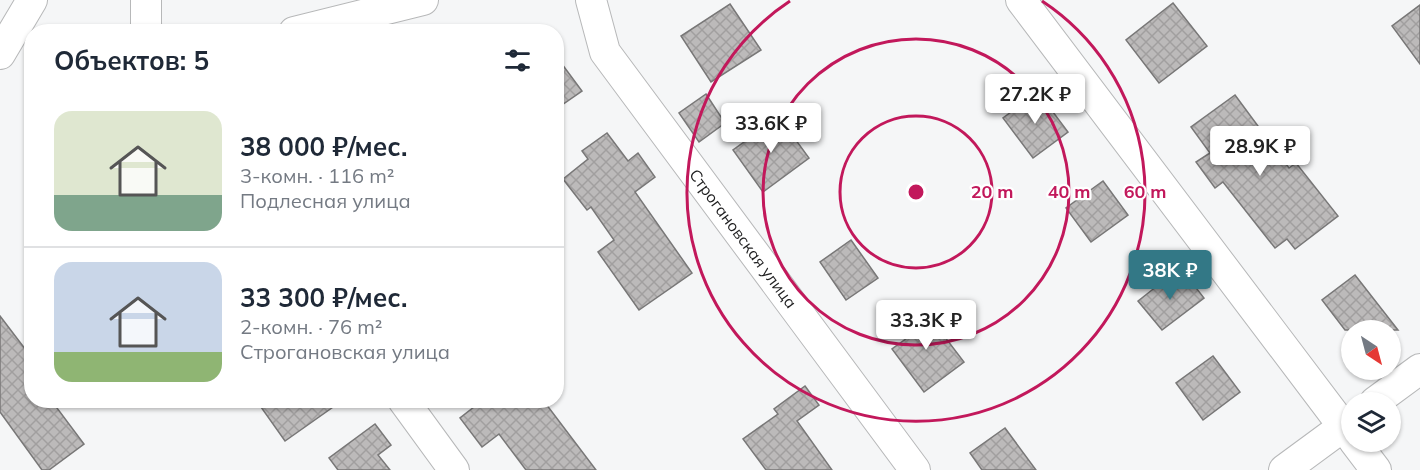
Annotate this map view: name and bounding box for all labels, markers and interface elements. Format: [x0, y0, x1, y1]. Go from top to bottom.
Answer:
text: Объектов: 5 [54, 44, 209, 77]
icon: filters [501, 44, 534, 77]
pin: 27.2K ₽ [980, 74, 1090, 125]
text: 27.2K ₽ [999, 81, 1071, 106]
pin: 33.6K ₽ [716, 103, 826, 154]
text: 33.6K ₽ [735, 110, 807, 135]
pin: 28.9K ₽ [1205, 126, 1315, 177]
text: 38 000 ₽/мес. [240, 130, 407, 163]
text: 28.9K ₽ [1224, 133, 1296, 158]
icon: home [102, 135, 174, 207]
text: 3-комн. · 116 m² [240, 163, 394, 188]
street label: Строгановская улица [685, 165, 801, 312]
text: 20 m [971, 180, 1013, 203]
text: 40 m [1048, 180, 1090, 203]
text: 60 m [1124, 180, 1166, 203]
centre of rings [906, 182, 926, 202]
text: Подлесная улица [240, 188, 411, 213]
pin: 38K ₽ [1128, 250, 1212, 301]
text: 38K ₽ [1143, 257, 1197, 282]
text: 33 300 ₽/мес. [240, 281, 407, 314]
icon: home [102, 286, 174, 358]
pin: 33.3K ₽ [871, 300, 981, 351]
text: 33.3K ₽ [890, 307, 962, 332]
text: 2-комн. · 76 m² [240, 314, 382, 339]
north arrow [1341, 320, 1401, 380]
map controls [1341, 320, 1401, 452]
text: Строгановская улица [240, 339, 450, 364]
button: layers [1341, 392, 1401, 452]

